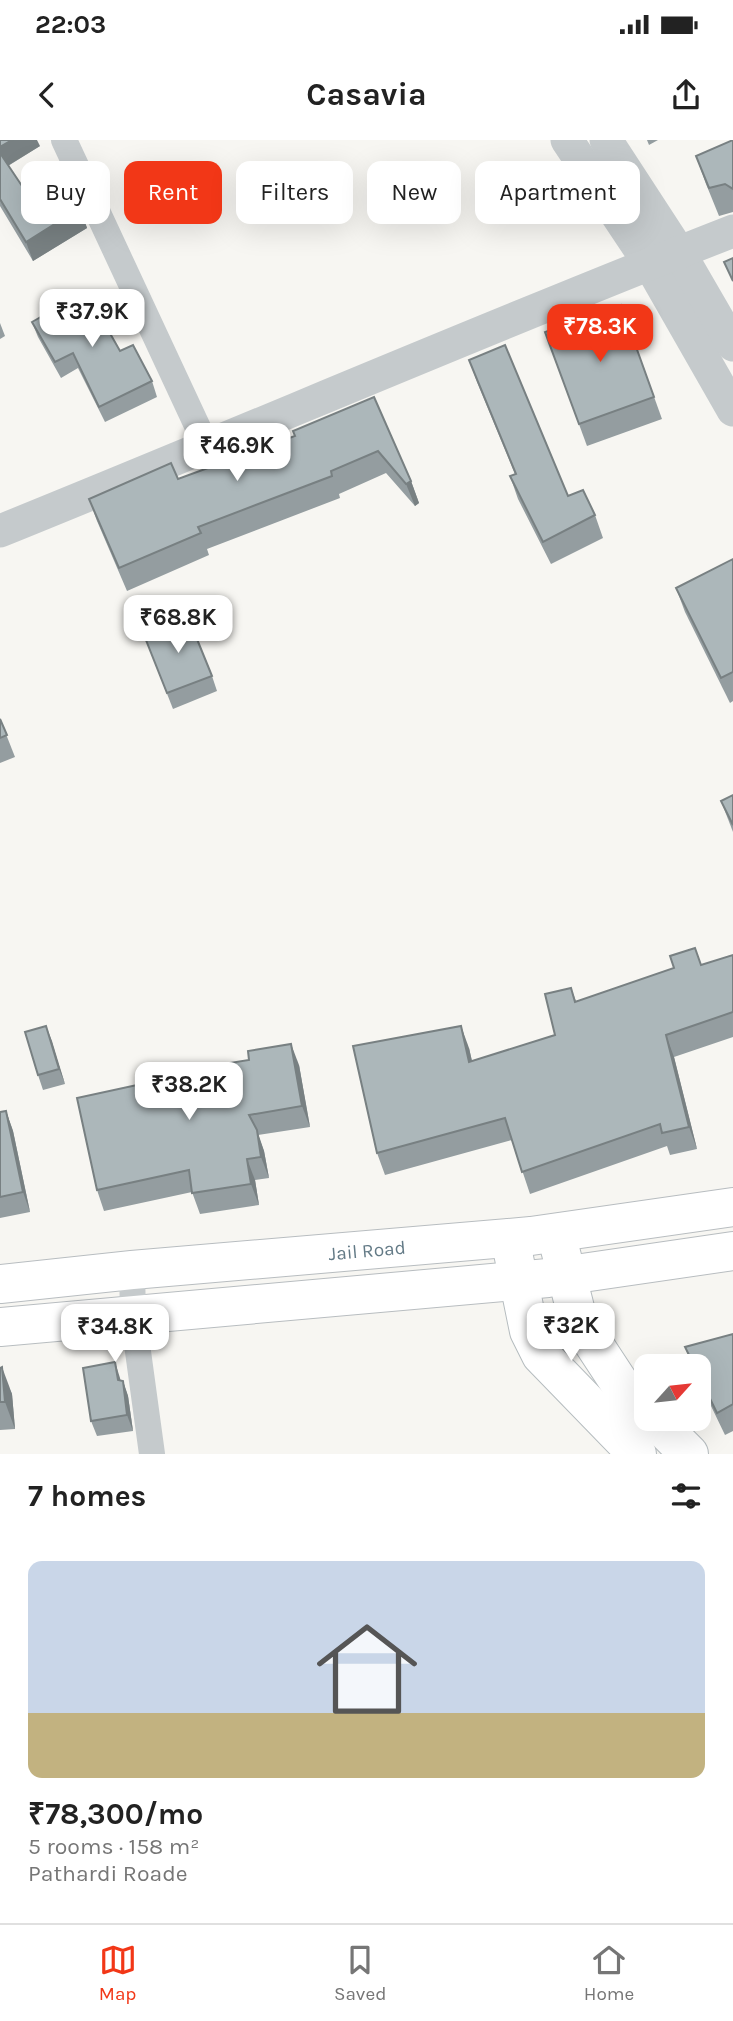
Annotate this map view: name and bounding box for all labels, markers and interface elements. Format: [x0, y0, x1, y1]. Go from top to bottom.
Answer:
text: 22:03 [35, 9, 106, 40]
icon: back [28, 76, 66, 114]
text: Casavia [306, 76, 427, 113]
icon: share [667, 76, 705, 114]
chip: Buy [21, 161, 110, 224]
chip: Rent [124, 161, 222, 224]
chip: Filters [236, 161, 353, 224]
chip: New [367, 161, 461, 224]
chip: Apartment [475, 161, 640, 224]
pin: ₹37.9K [35, 290, 149, 349]
text: ₹37.9K [56, 298, 128, 325]
pin: ₹78.3K [543, 304, 657, 364]
text: ₹78.3K [563, 313, 637, 340]
pin: ₹46.9K [180, 424, 294, 483]
text: ₹46.9K [200, 432, 274, 459]
pin: ₹68.8K [121, 596, 235, 655]
text: ₹68.8K [140, 604, 216, 631]
pin: ₹38.2K [132, 1062, 246, 1122]
text: ₹38.2K [151, 1071, 227, 1098]
street label: Jail Road [328, 1237, 407, 1265]
pin: ₹34.8K [58, 1304, 172, 1364]
pin: ₹32K [530, 1304, 612, 1363]
text: ₹32K [543, 1312, 599, 1339]
text: ₹34.8K [77, 1313, 153, 1340]
north arrow [634, 1354, 710, 1432]
map controls [634, 1354, 711, 1431]
icon: filters [667, 1477, 705, 1515]
text: 7 homes [28, 1478, 146, 1514]
icon: home [304, 1606, 430, 1732]
text: ₹78,300/mo [28, 1796, 203, 1832]
text: 5 rooms · 158 m² [28, 1833, 199, 1860]
text: Pathardi Roade [28, 1860, 188, 1887]
tab: Map [99, 1941, 137, 2005]
tab: Saved [334, 1941, 386, 2005]
tab: Home [584, 1941, 634, 2005]

